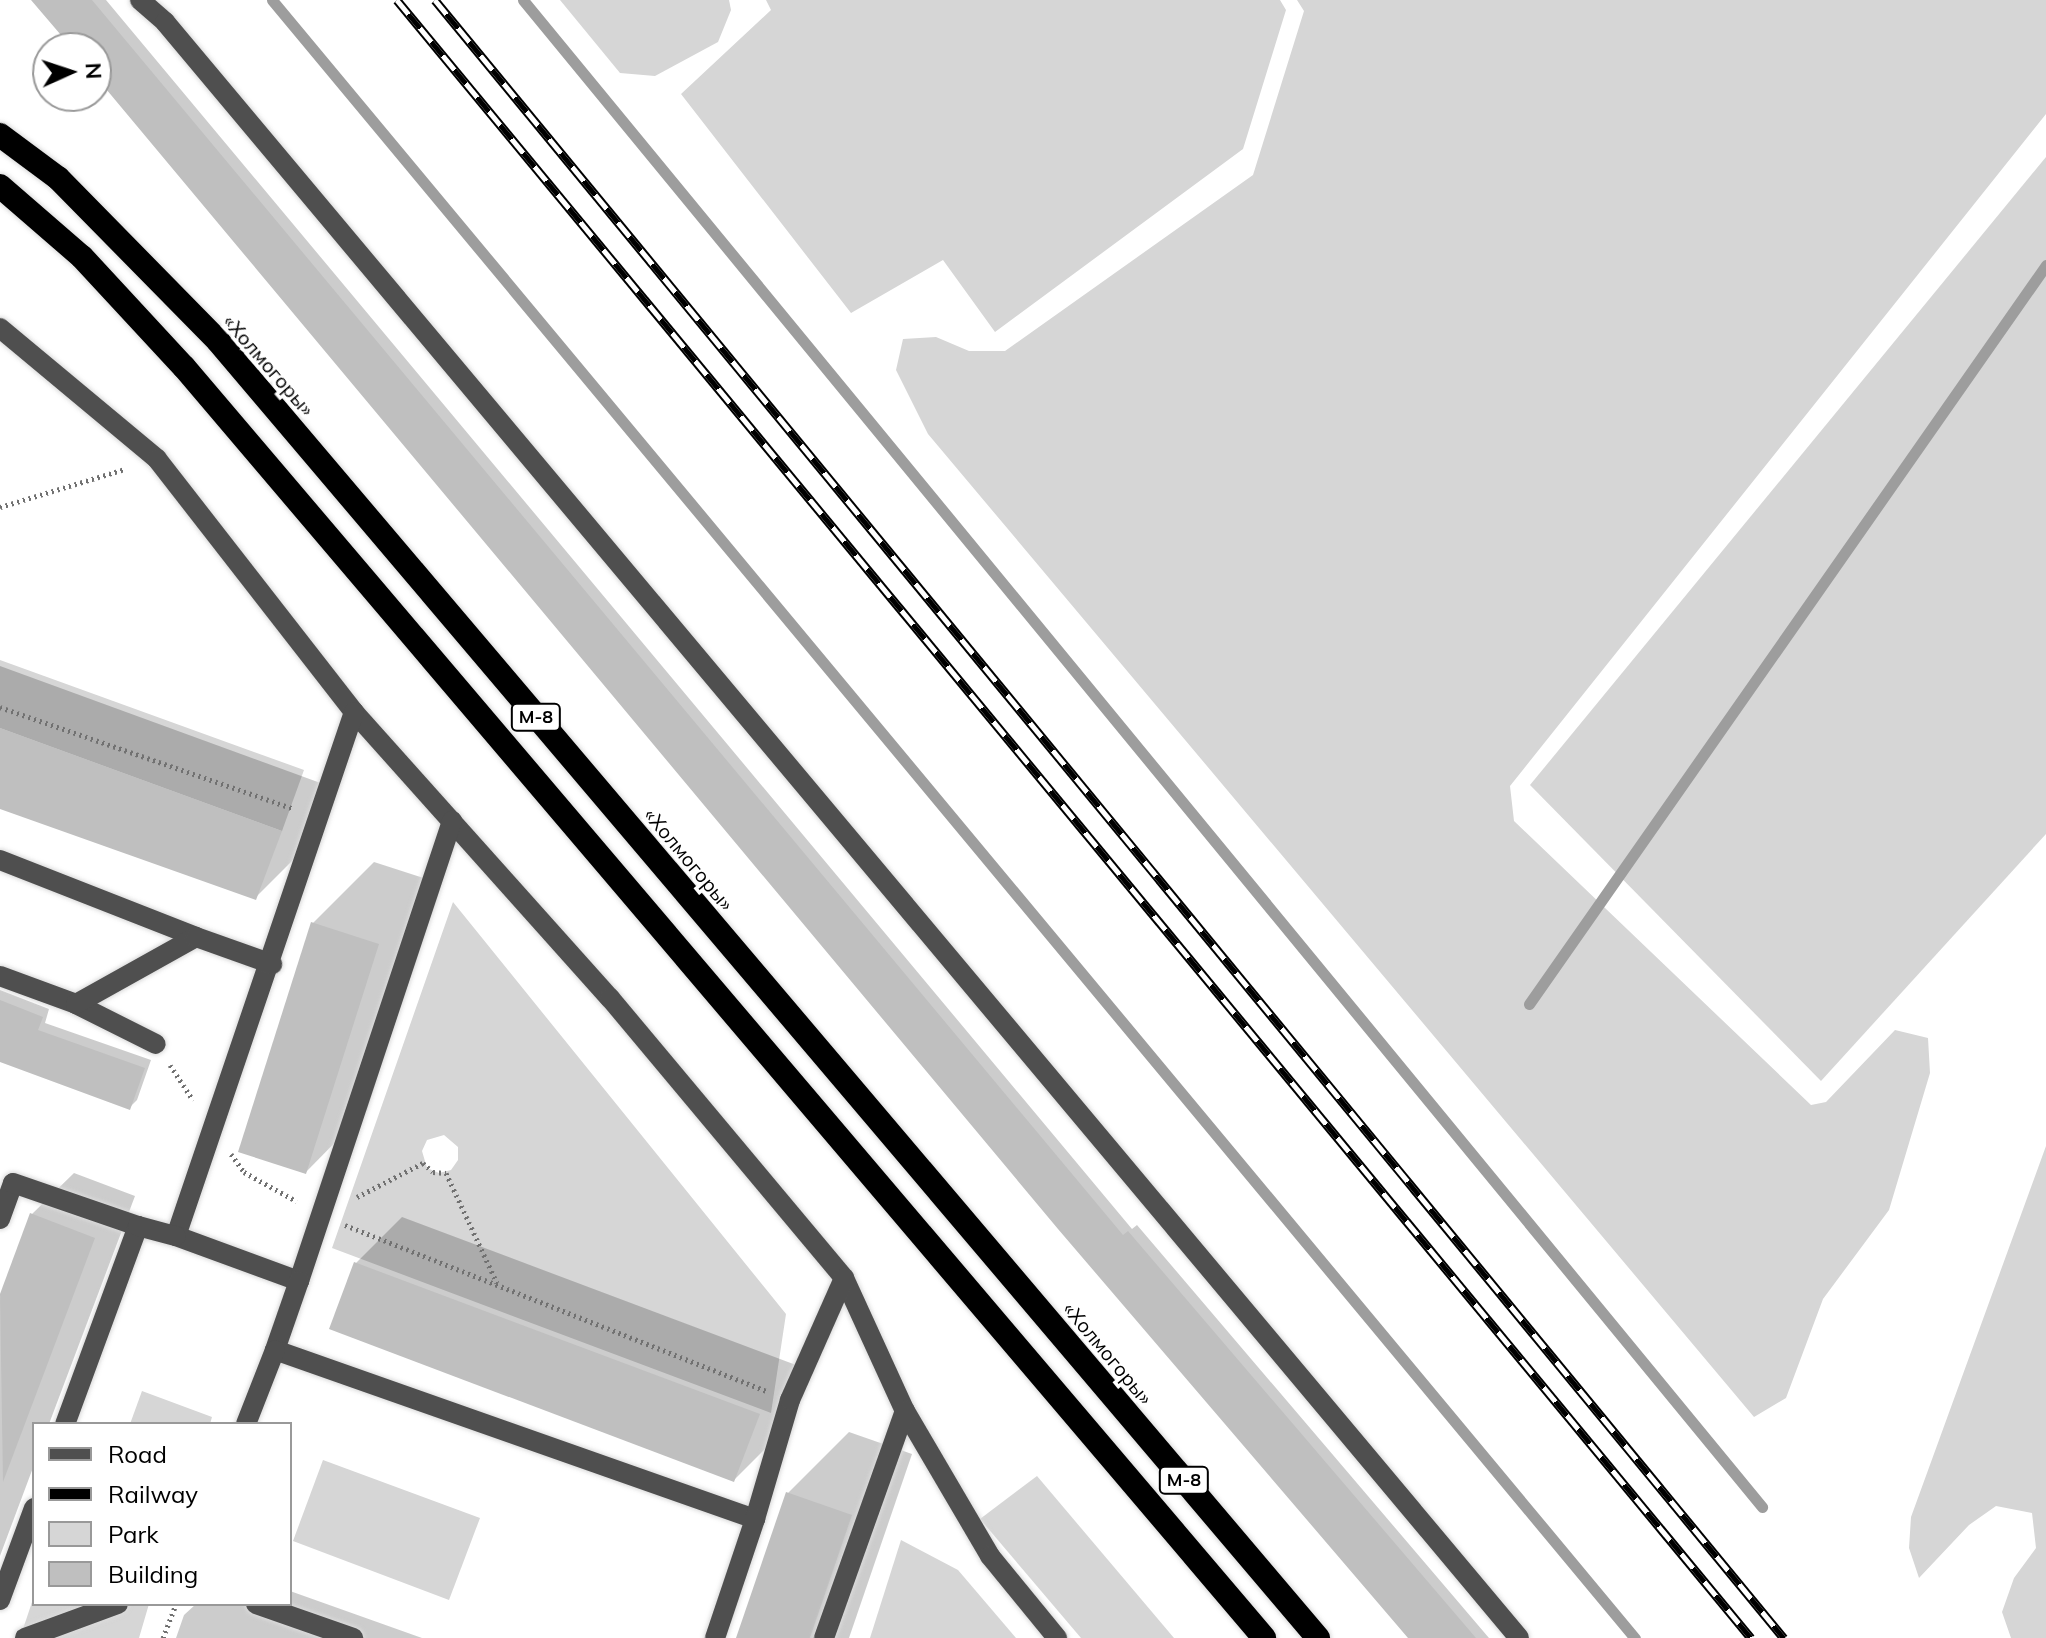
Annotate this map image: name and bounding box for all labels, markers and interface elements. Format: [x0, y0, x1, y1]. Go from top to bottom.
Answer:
north arrow [32, 32, 112, 112]
text: N [80, 62, 108, 80]
street label: «Холмогоры» [218, 309, 320, 421]
road number: М-8 [510, 703, 562, 731]
street label: «Холмогоры» [639, 803, 739, 915]
street label: «Холмогоры» [1058, 1297, 1158, 1409]
legend [32, 1422, 292, 1606]
text: Road [108, 1439, 167, 1469]
road number: М-8 [1158, 1466, 1210, 1494]
text: Railway [108, 1479, 198, 1509]
text: Park [108, 1519, 159, 1549]
text: Building [108, 1559, 198, 1589]

